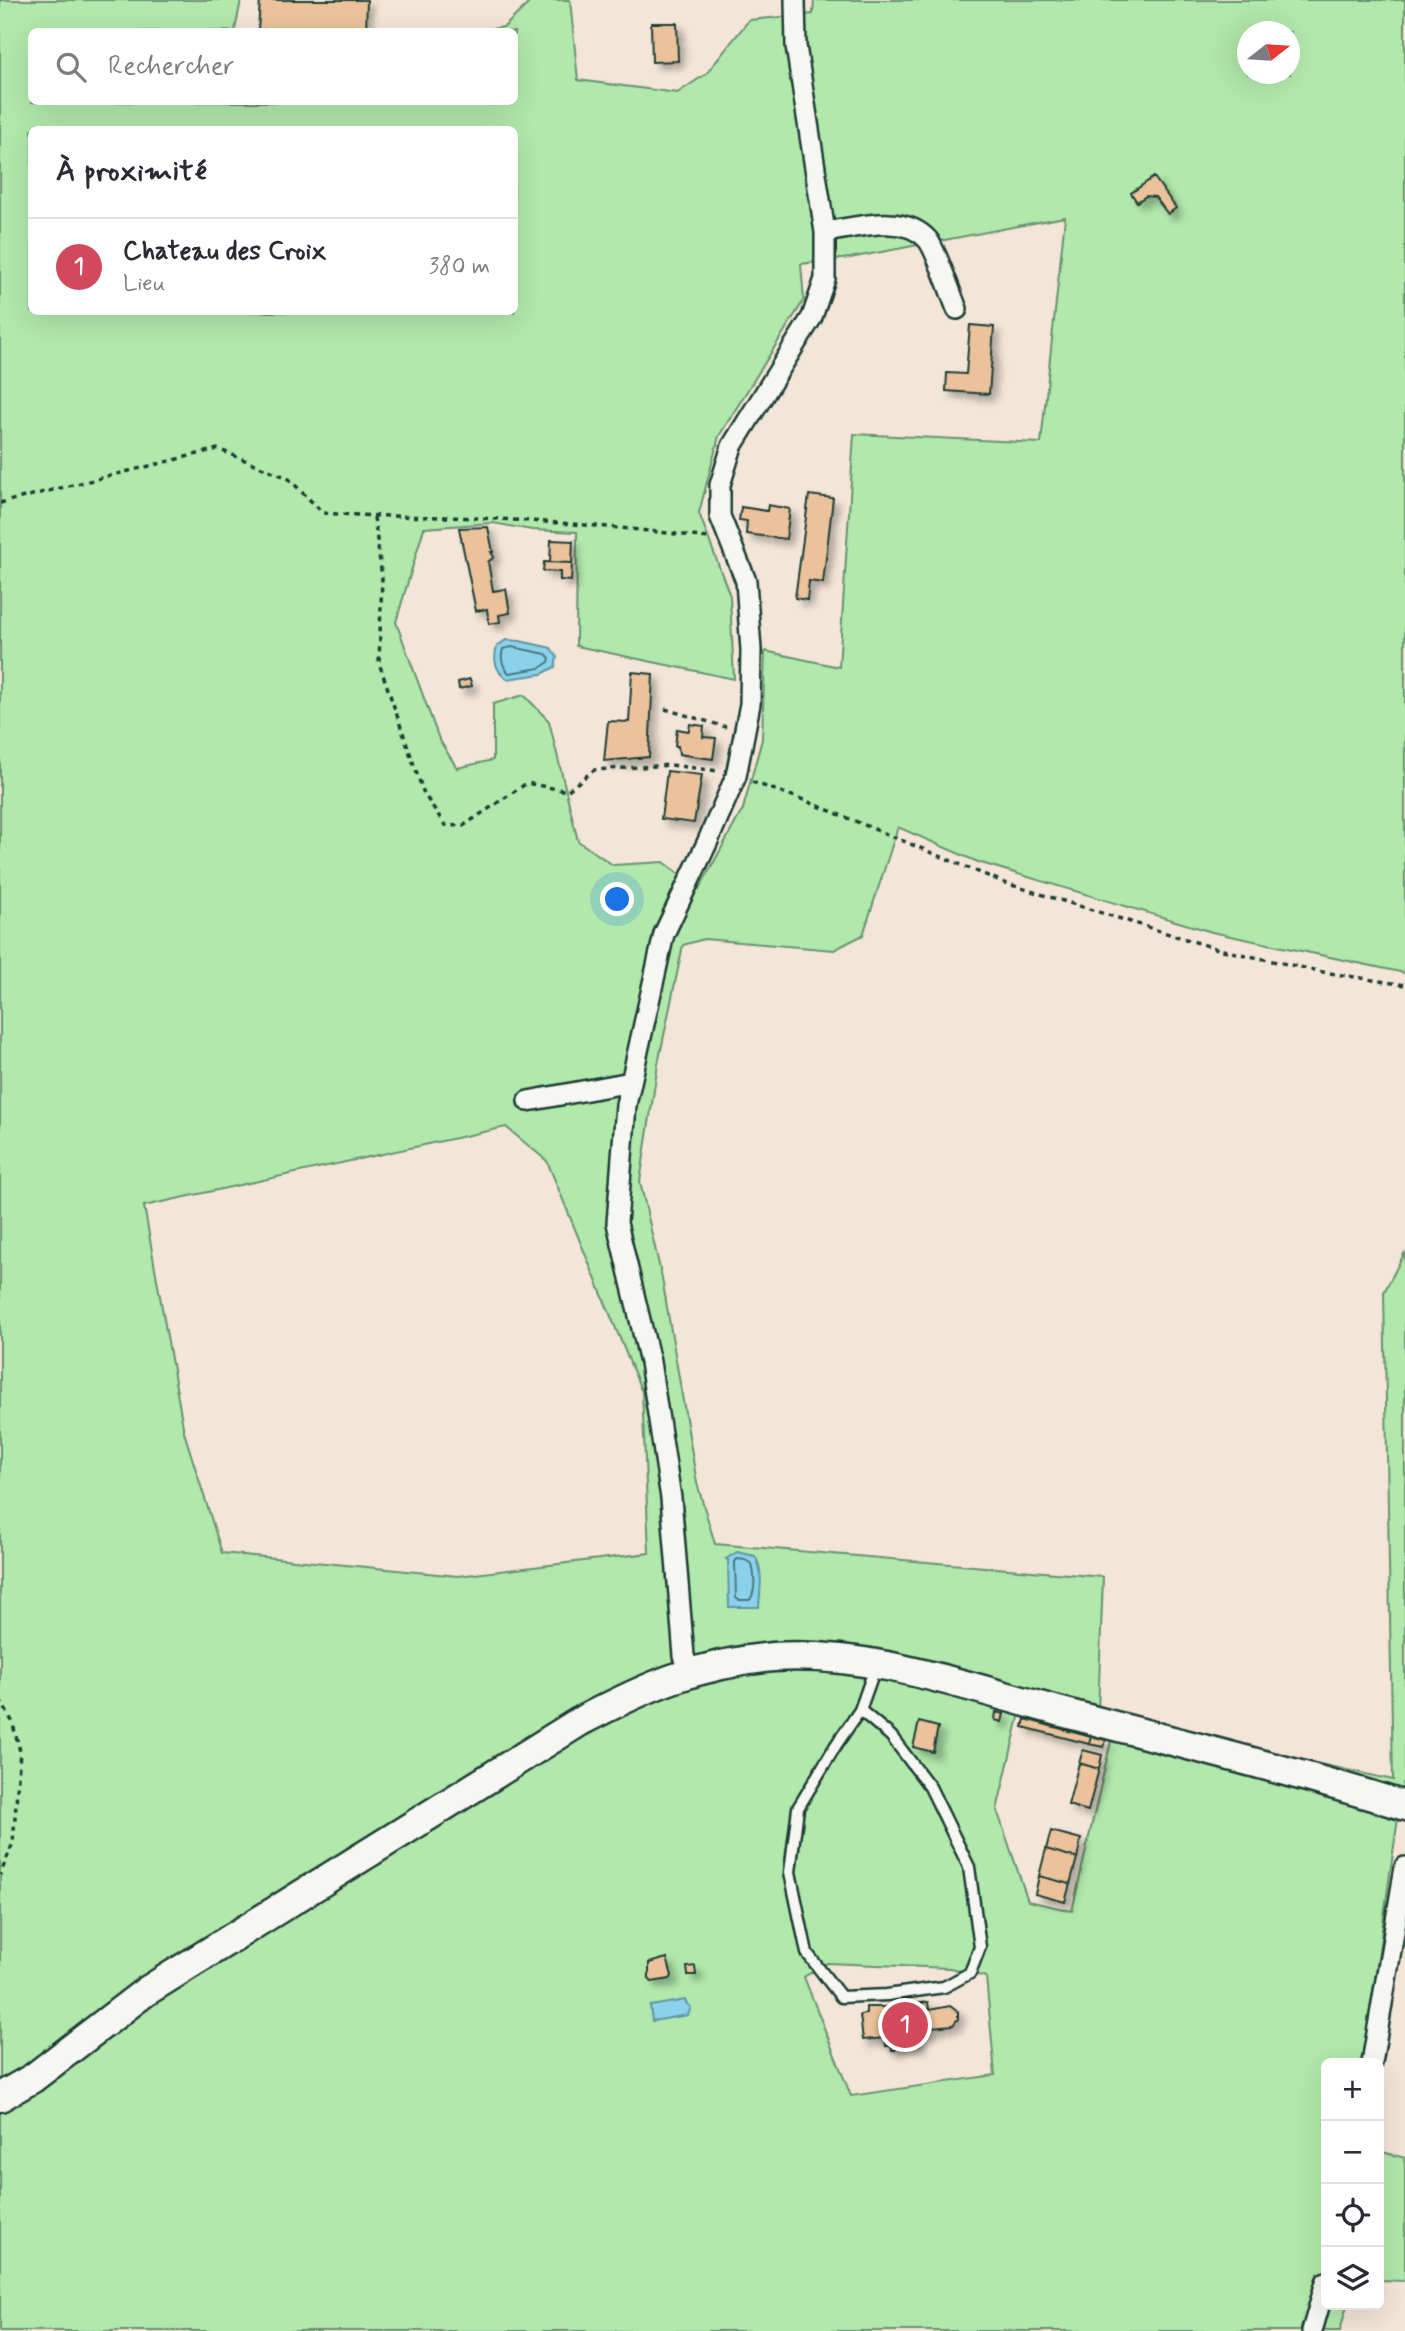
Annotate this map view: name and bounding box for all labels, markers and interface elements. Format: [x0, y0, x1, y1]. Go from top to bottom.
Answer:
north arrow [1237, 21, 1300, 84]
search box [28, 28, 518, 105]
icon: search [52, 48, 90, 86]
text: Rechercher [108, 50, 234, 84]
text: À proximité [56, 152, 207, 191]
text: Chateau des Croix [123, 235, 326, 269]
text: 1 [74, 252, 84, 282]
text: 380 m [429, 252, 490, 282]
text: Lieu [123, 269, 165, 299]
your location [600, 882, 634, 916]
pin: 1 [882, 1999, 928, 2051]
map controls [1321, 2058, 1384, 2310]
button: + [1321, 2058, 1384, 2121]
button: − [1321, 2121, 1384, 2184]
button: locate [1321, 2184, 1384, 2247]
button: layers [1321, 2247, 1384, 2310]

